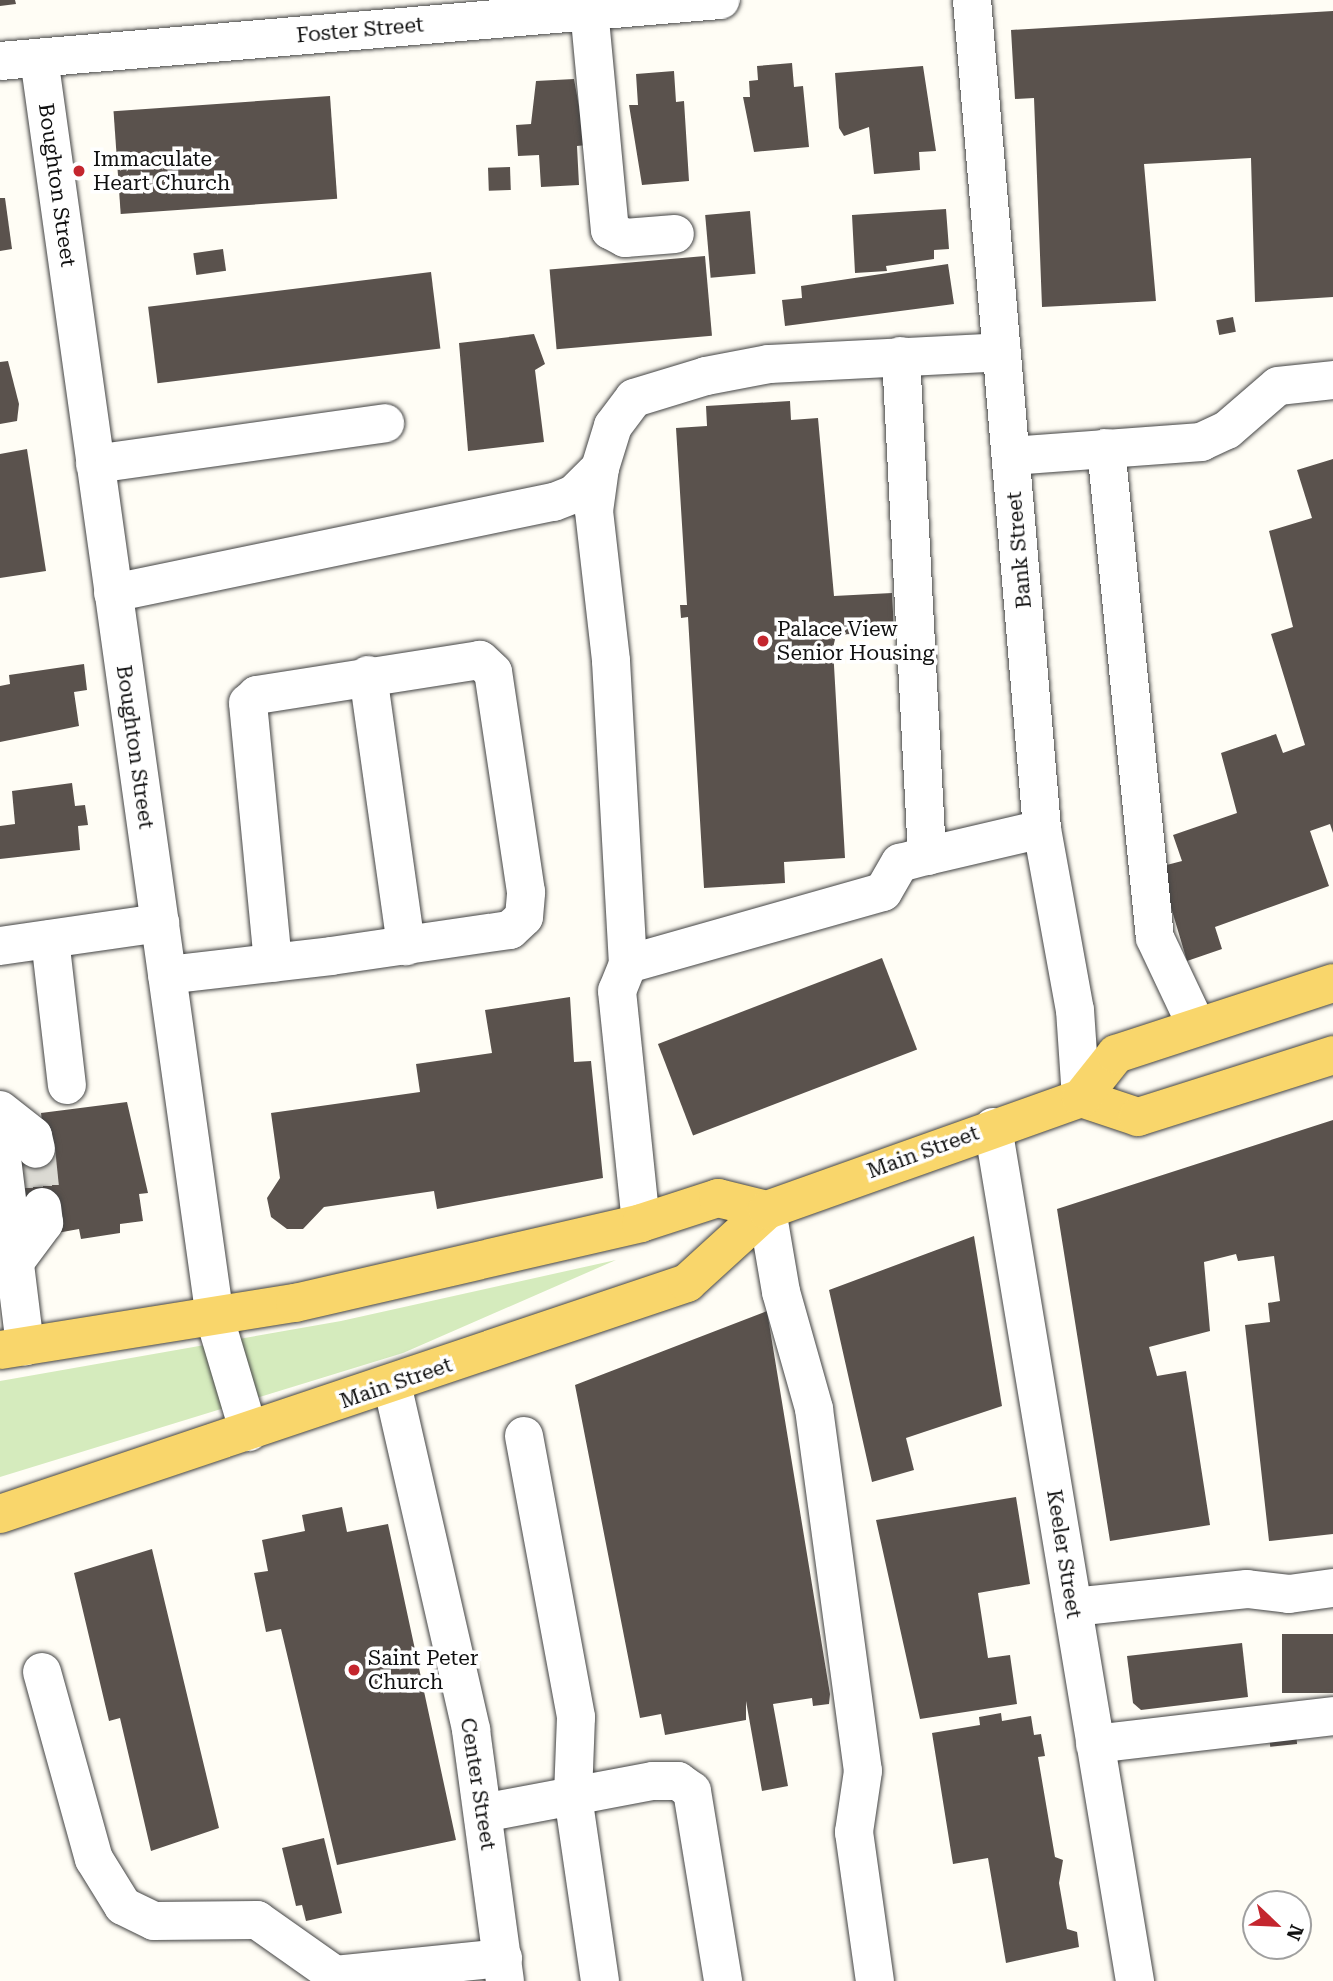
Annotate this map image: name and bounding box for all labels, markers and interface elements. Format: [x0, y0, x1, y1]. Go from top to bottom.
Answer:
street label: Foster Street [295, 12, 425, 48]
street label: Boughton Street [33, 101, 81, 269]
place label: Immaculate Heart Church [93, 146, 230, 196]
marker: Immaculate Heart Church [71, 163, 87, 179]
street label: Bank Street [1001, 490, 1037, 610]
place label: Palace View Senior Housing [777, 616, 934, 666]
marker: Palace View Senior Housing [755, 633, 771, 649]
street label: Boughton Street [111, 663, 159, 831]
street label: Main Street [864, 1120, 982, 1184]
street label: Main Street [337, 1352, 455, 1414]
street label: Keeler Street [1041, 1488, 1087, 1620]
place label: Saint Peter Church [368, 1645, 478, 1695]
marker: Saint Peter Church [346, 1662, 362, 1678]
street label: Center Street [455, 1716, 501, 1852]
north arrow [1242, 1890, 1312, 1960]
text: N [1282, 1921, 1308, 1944]

